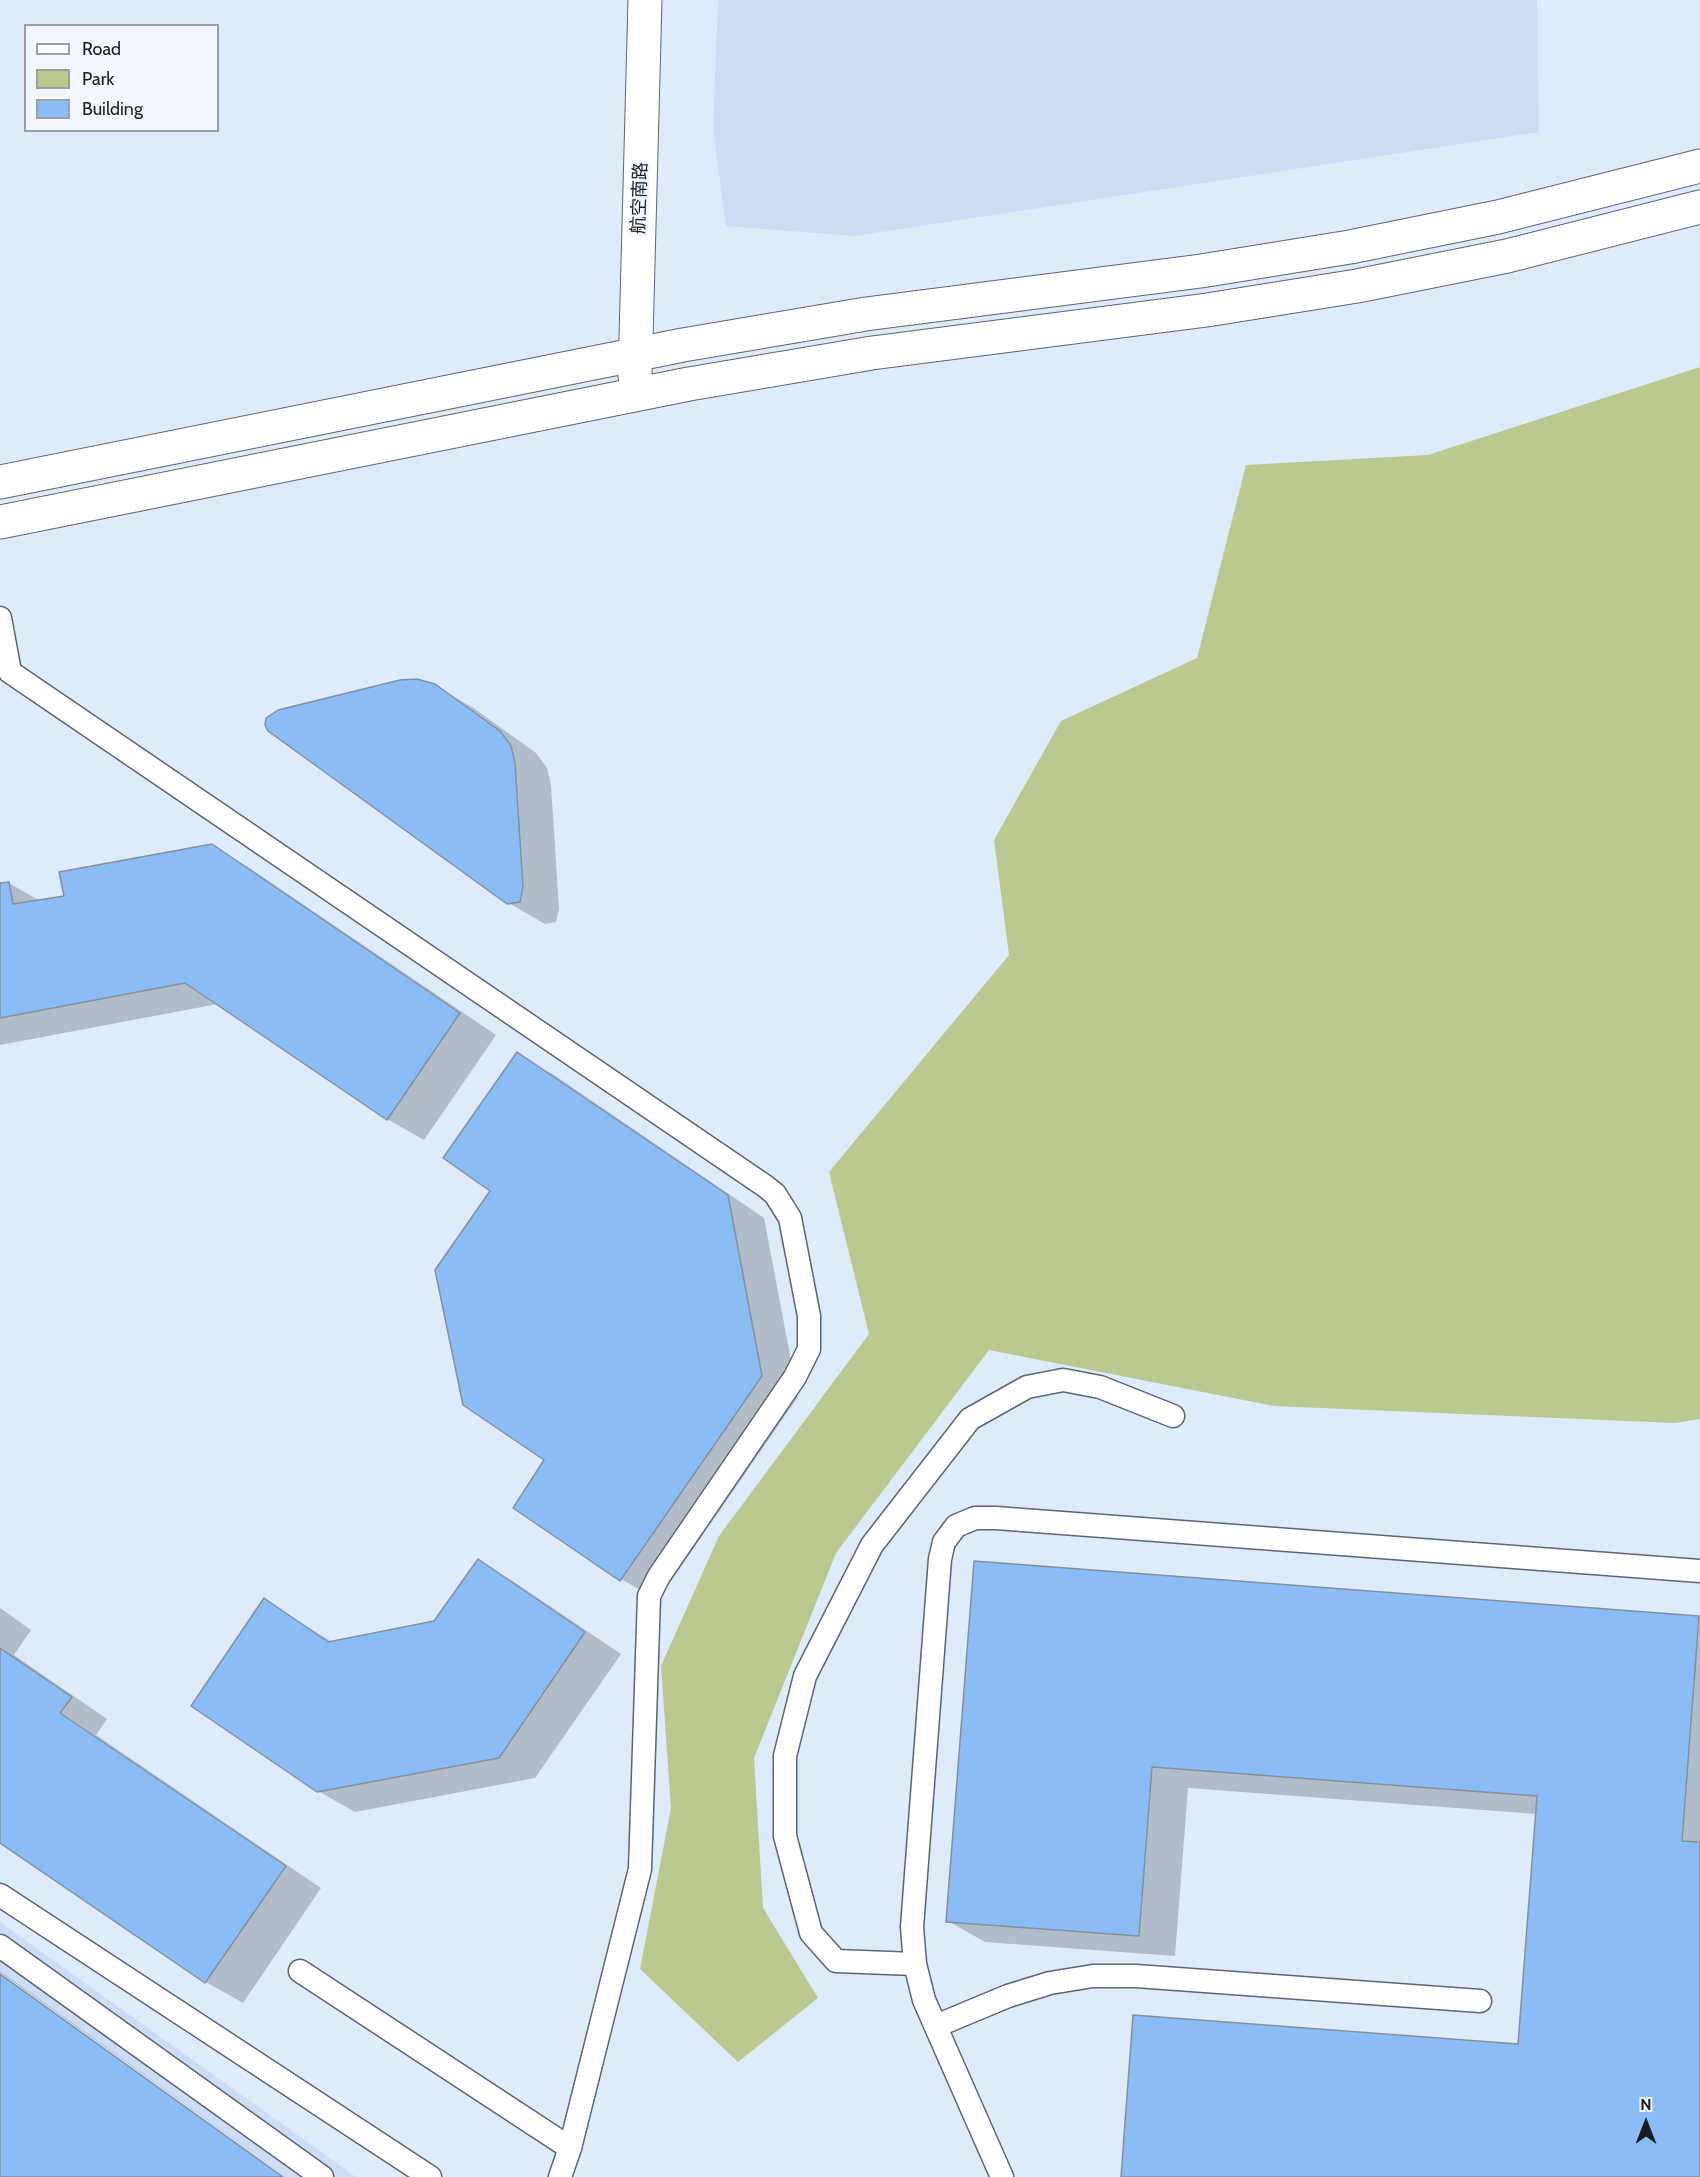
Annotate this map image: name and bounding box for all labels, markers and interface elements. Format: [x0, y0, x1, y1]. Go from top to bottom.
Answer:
legend [24, 24, 219, 132]
text: Road [82, 38, 121, 60]
text: Park [82, 68, 114, 90]
text: Building [82, 98, 143, 120]
street label: 航空南路 [628, 162, 652, 234]
north arrow [1616, 2093, 1676, 2153]
text: N [1640, 2095, 1652, 2114]

